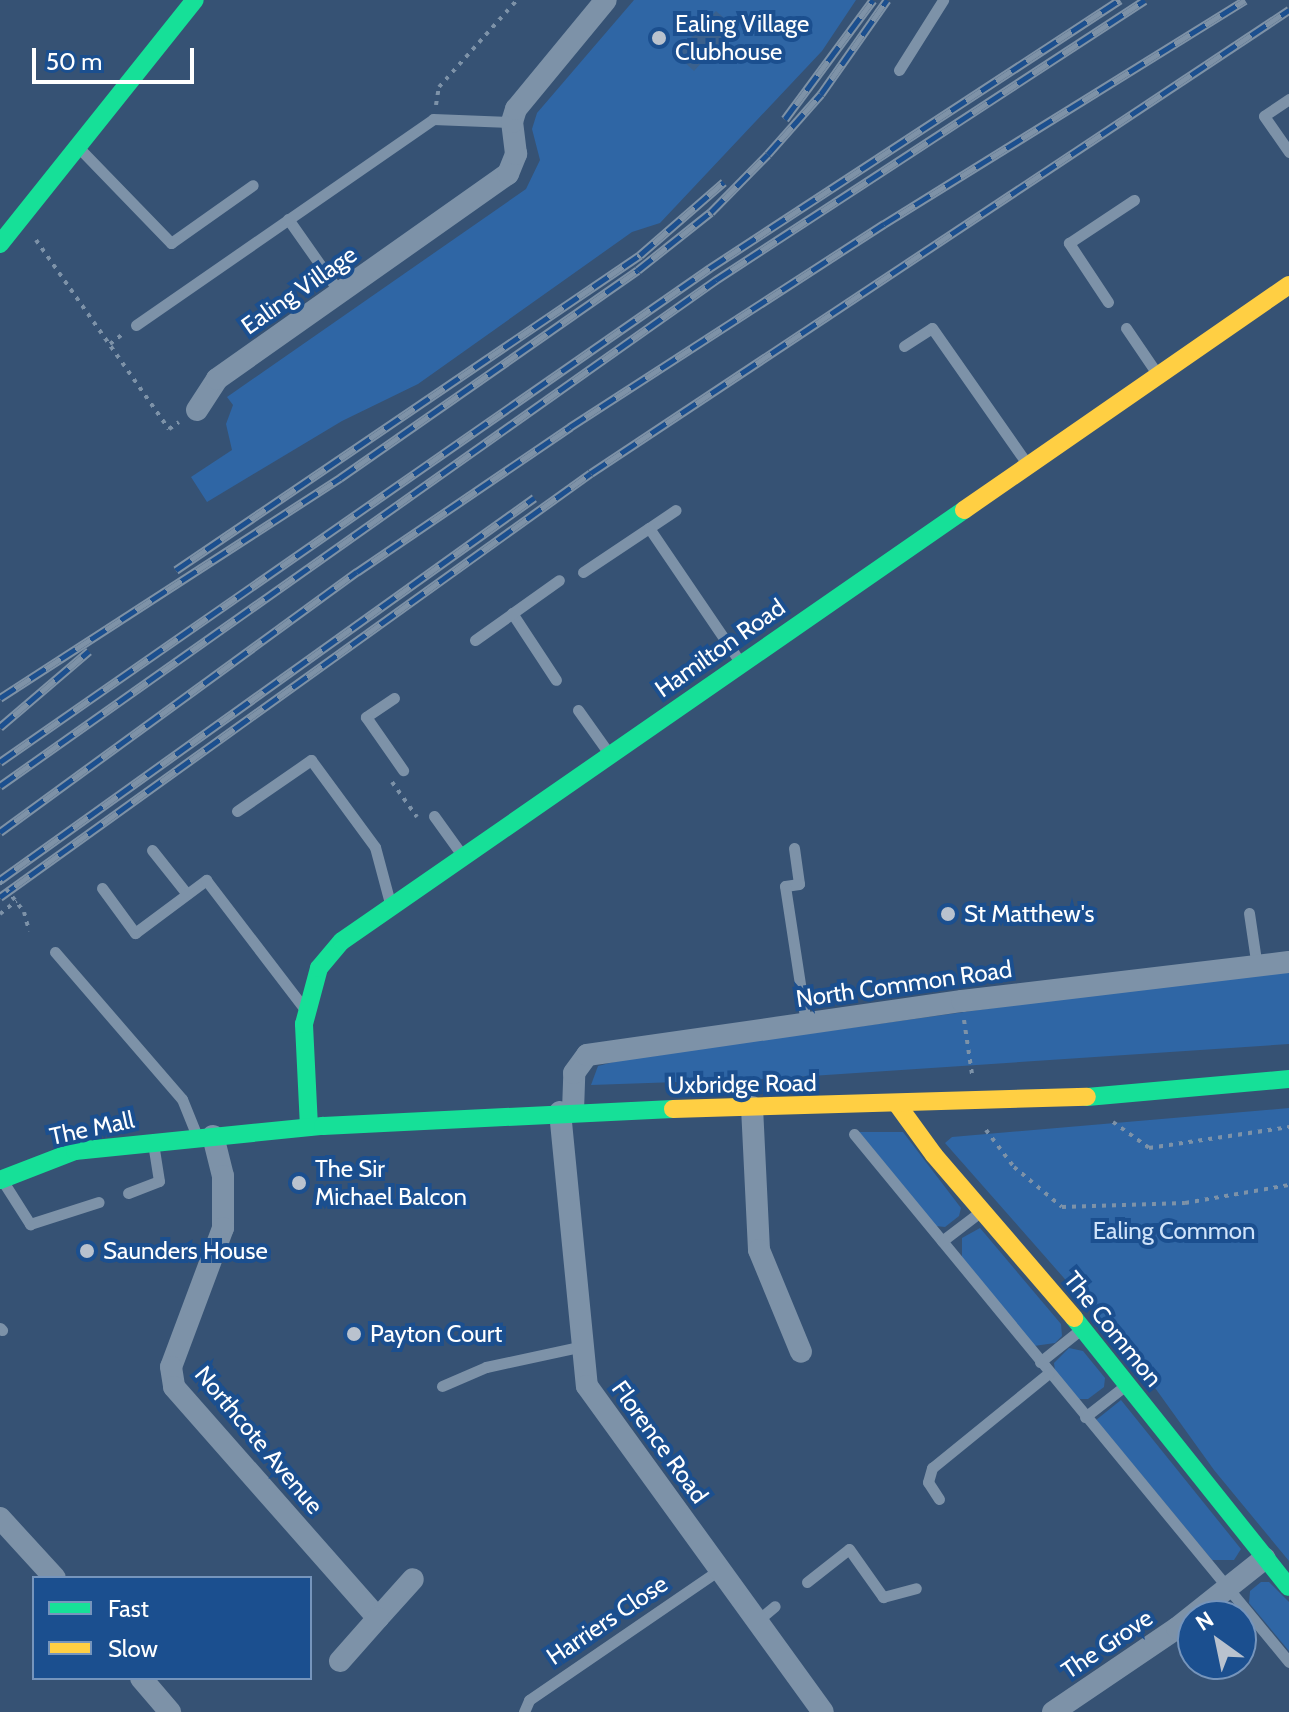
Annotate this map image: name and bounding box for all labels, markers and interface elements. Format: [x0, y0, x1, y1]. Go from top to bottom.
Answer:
place label: Ealing Village Clubhouse [675, 10, 809, 66]
marker: Ealing Village Clubhouse [650, 29, 668, 47]
scale bar [36, 32, 198, 82]
text: 50 m [46, 47, 102, 76]
street label: Ealing Village [236, 240, 362, 340]
street label: Hamilton Road [649, 593, 791, 703]
place label: St Matthew's [964, 900, 1094, 928]
marker: St Matthew's [939, 905, 957, 923]
street label: North Common Road [794, 955, 1014, 1013]
street label: Uxbridge Road [667, 1068, 817, 1100]
street label: The Mall [47, 1105, 137, 1151]
place label: The Sir Michael Balcon [315, 1155, 467, 1211]
marker: The Sir Michael Balcon [290, 1174, 308, 1192]
park label: Ealing Common [1093, 1217, 1255, 1245]
place label: Saunders House [103, 1237, 268, 1265]
marker: Saunders House [78, 1242, 96, 1260]
street label: The Common [1058, 1266, 1168, 1392]
place label: Payton Court [370, 1320, 502, 1348]
marker: Payton Court [345, 1325, 363, 1343]
street label: Northcote Avenue [189, 1360, 329, 1520]
street label: Florence Road [606, 1375, 714, 1509]
street label: Harriers Close [541, 1569, 673, 1671]
legend [32, 1576, 312, 1680]
text: Fast [108, 1594, 149, 1623]
north arrow [1177, 1600, 1257, 1680]
street label: The Grove [1056, 1603, 1158, 1685]
text: N [1191, 1606, 1219, 1637]
text: Slow [108, 1634, 158, 1663]

